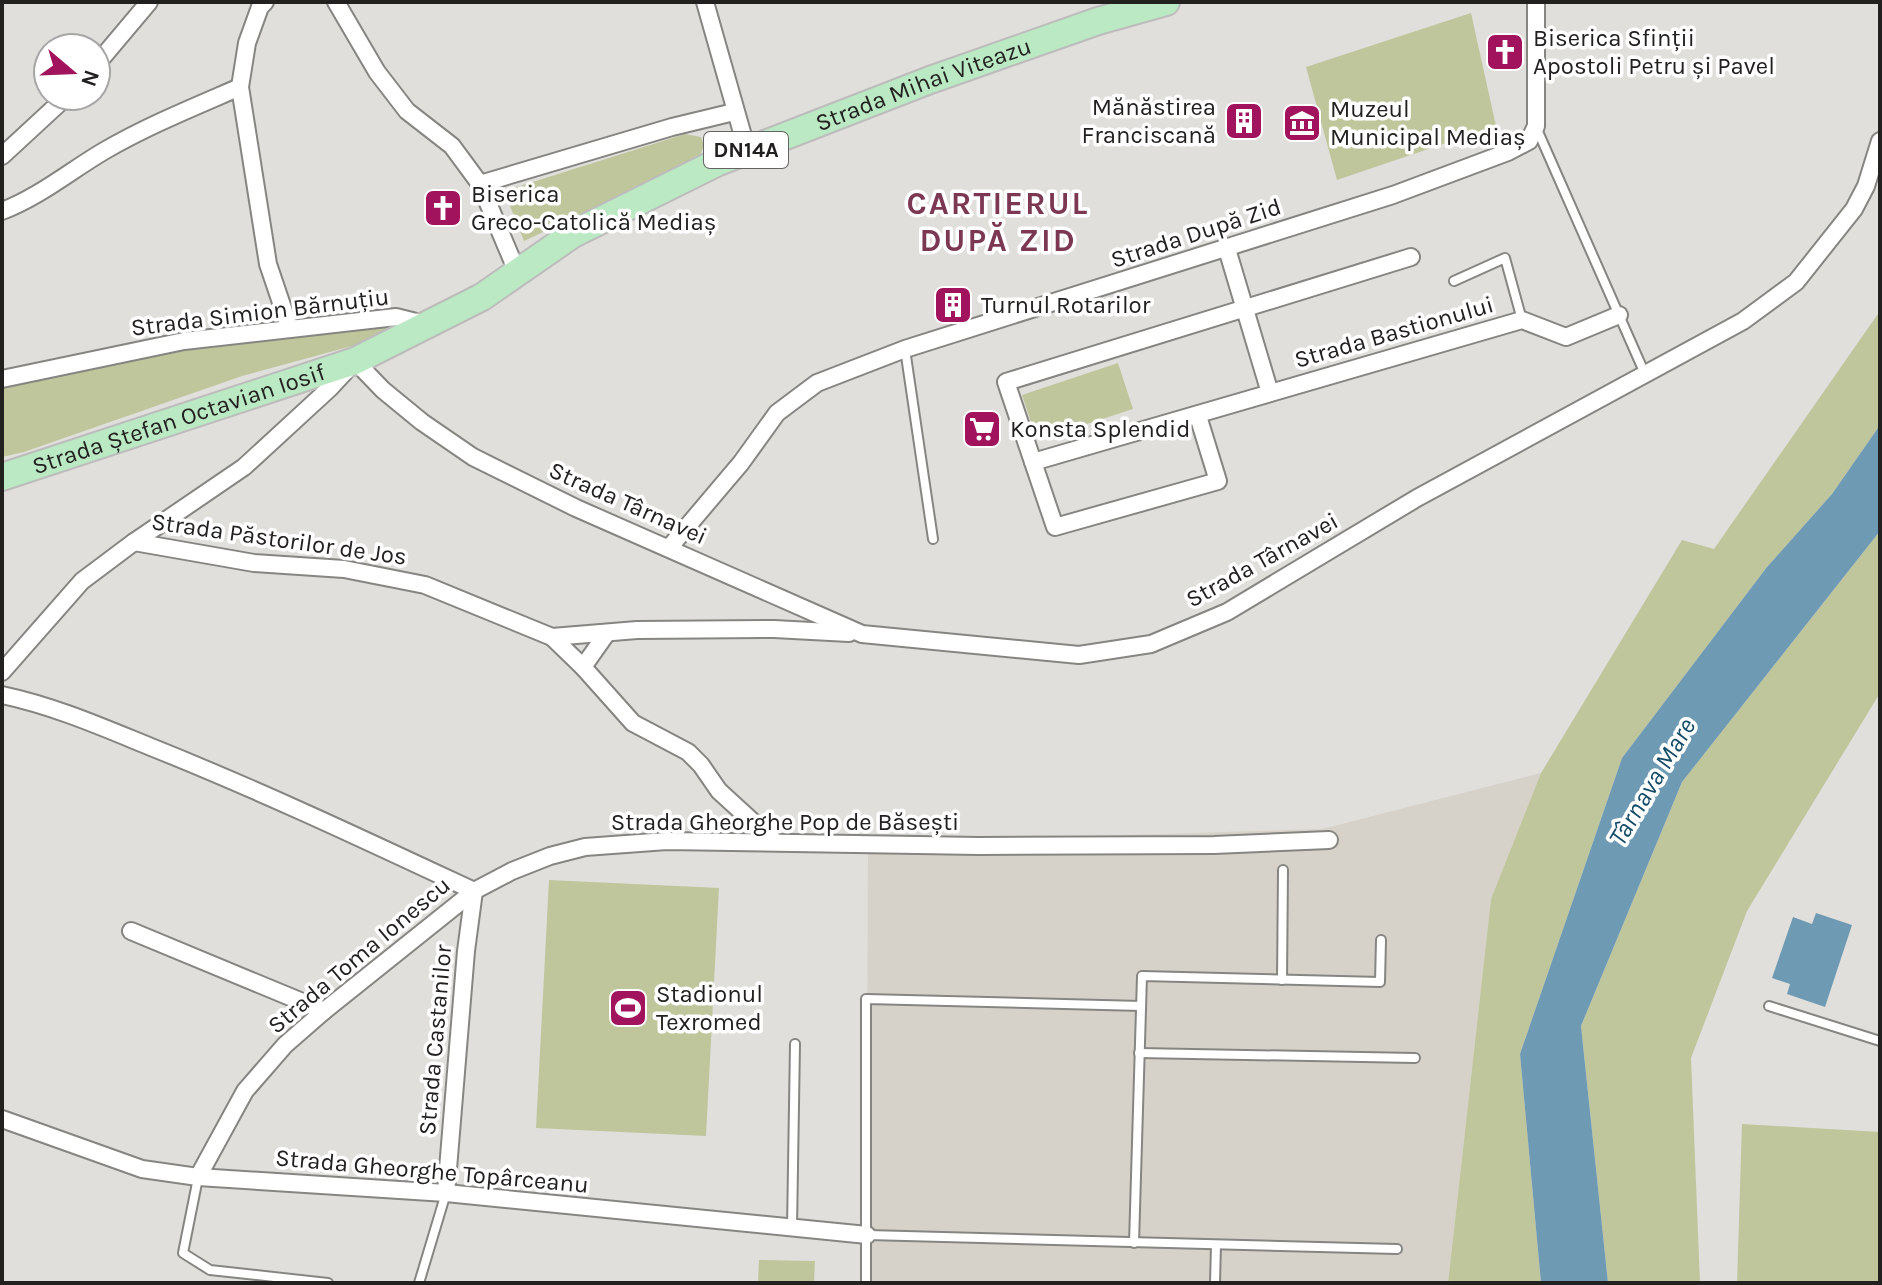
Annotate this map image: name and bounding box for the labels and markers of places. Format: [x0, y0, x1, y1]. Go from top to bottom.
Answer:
place label: Biserica Sfinții Apostoli Petru și Pavel [1533, 24, 1775, 80]
church icon: Biserica Sfinții Apostoli Petru și Pavel [1484, 31, 1526, 73]
place label: Mănăstirea Franciscană [1082, 93, 1216, 149]
place label: Muzeul Municipal Mediaș [1330, 95, 1526, 151]
building icon: Mănăstirea Franciscană [1223, 100, 1265, 142]
museum icon: Muzeul Municipal Mediaș [1281, 102, 1323, 144]
place label: Biserica Greco-Catolică Mediaș [471, 180, 716, 236]
church icon: Biserica Greco-Catolică Mediaș [422, 187, 464, 229]
building icon: Turnul Rotarilor [932, 284, 974, 326]
place label: Turnul Rotarilor [981, 291, 1151, 319]
supermarket icon: Konsta Splendid [961, 408, 1003, 450]
place label: Konsta Splendid [1010, 415, 1190, 443]
place label: Stadionul Texromed [656, 980, 763, 1036]
sports icon: Stadionul Texromed [607, 987, 649, 1029]

